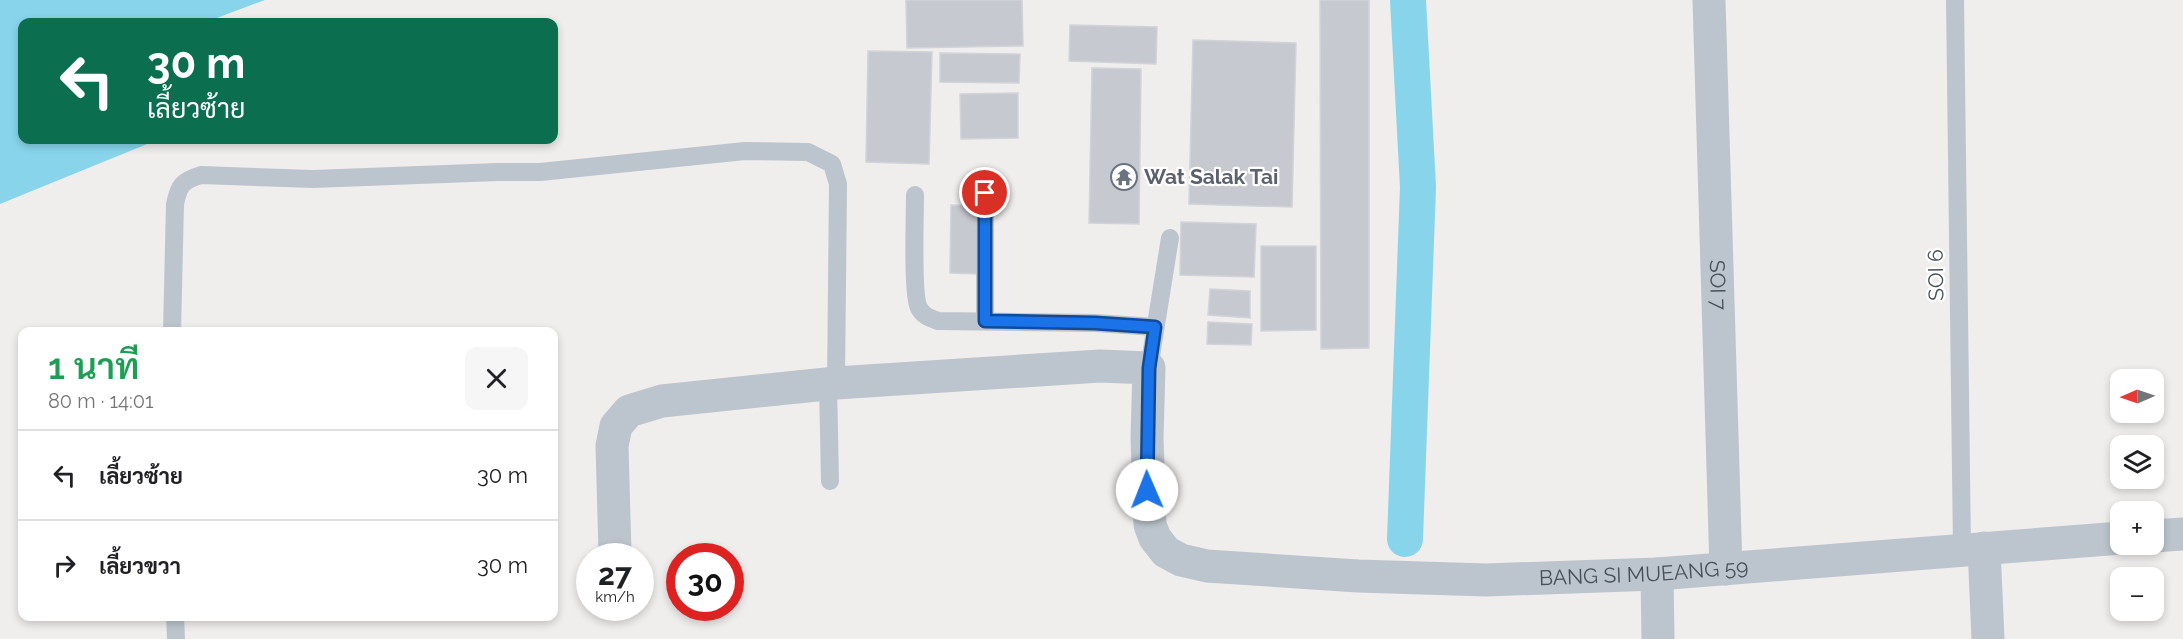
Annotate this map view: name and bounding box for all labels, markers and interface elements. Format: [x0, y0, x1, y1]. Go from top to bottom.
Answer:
text: 30 m [147, 39, 245, 88]
icon: left [48, 42, 126, 120]
text: เลี้ยวซ้าย [147, 93, 245, 124]
temple icon: Wat Salak Tai [1109, 162, 1139, 192]
place label: Wat Salak Tai [1144, 164, 1278, 189]
pin [959, 167, 1010, 218]
icon: arrive [968, 176, 1001, 209]
street label: SOI 6 [1923, 249, 1948, 301]
street label: SOI 7 [1705, 259, 1731, 311]
text: 1 นาที [48, 345, 139, 387]
button: close [465, 347, 528, 410]
north arrow [2110, 369, 2164, 423]
map controls [2110, 369, 2164, 621]
text: 80 m · 14:01 [48, 389, 154, 413]
button: layers [2110, 435, 2164, 489]
position arrow [1115, 458, 1179, 522]
icon: left [48, 459, 81, 492]
text: 30 m [477, 462, 528, 488]
text: เลี้ยวซ้าย [99, 463, 183, 489]
button: + [2110, 501, 2164, 555]
speed limit sign: 30 [666, 543, 744, 621]
icon: right [48, 549, 81, 582]
text: 30 m [477, 552, 528, 578]
text: เลี้ยวขวา [99, 553, 181, 579]
street label: BANG SI MUEANG 59 [1539, 554, 1749, 590]
text: 27 [598, 557, 632, 592]
button: − [2110, 567, 2164, 621]
text: km/h [595, 588, 635, 606]

